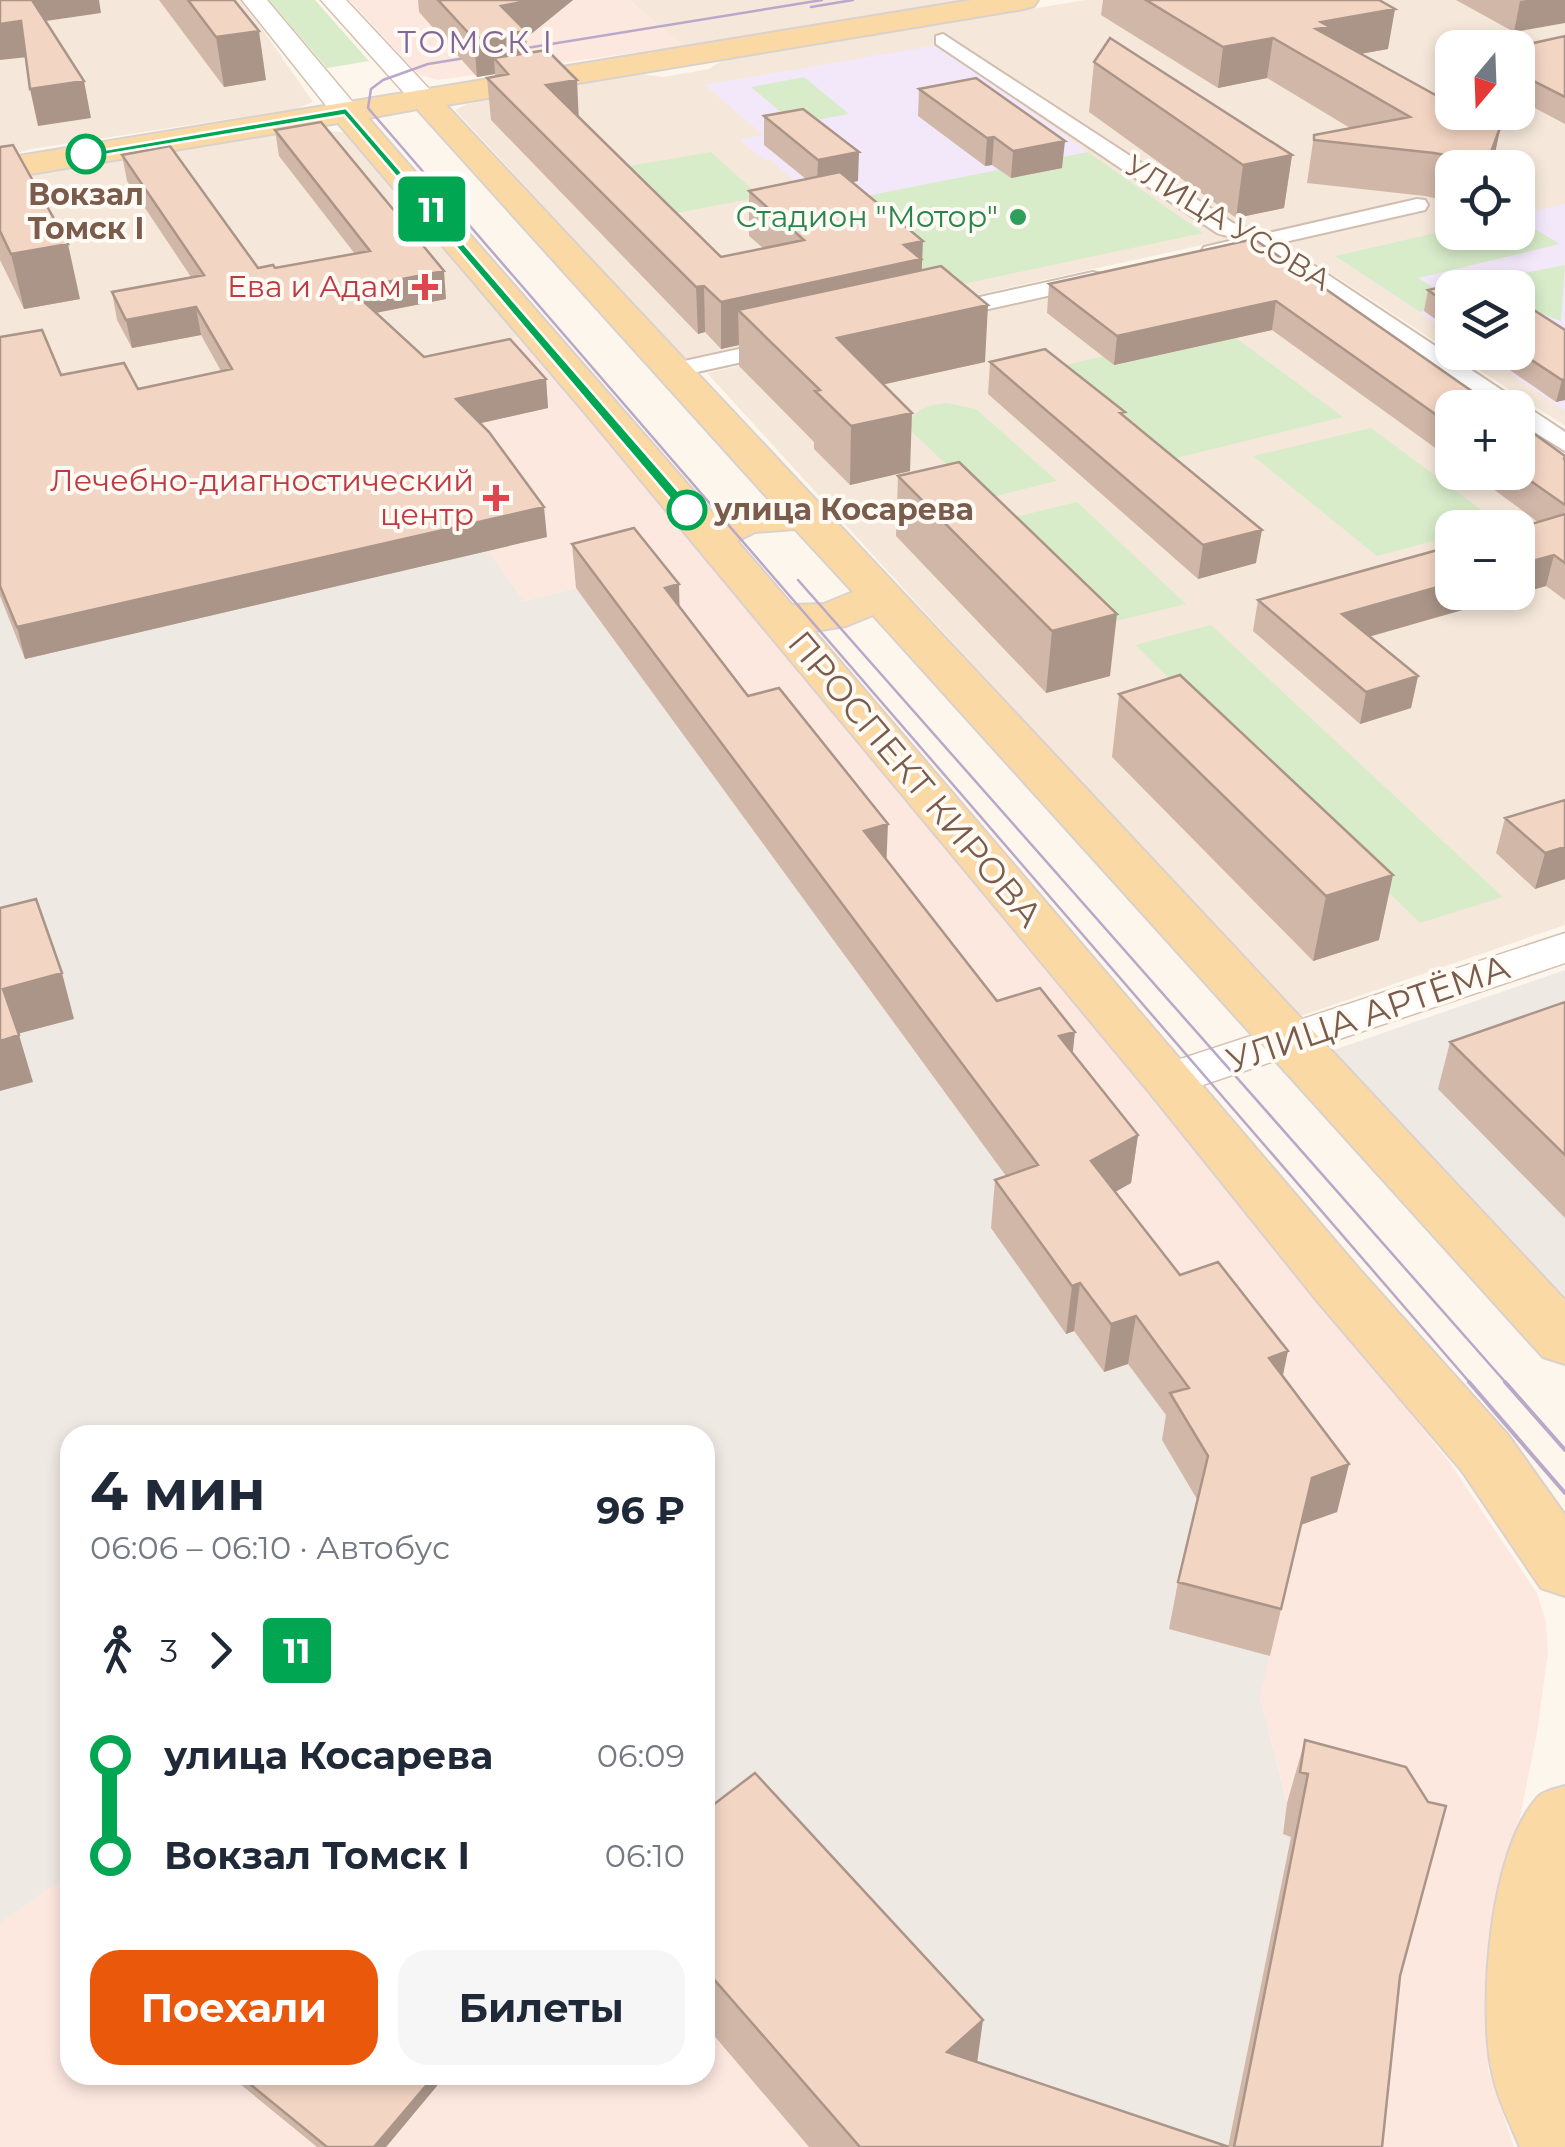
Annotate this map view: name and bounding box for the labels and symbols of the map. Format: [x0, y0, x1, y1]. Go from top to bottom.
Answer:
district label: ТОМСК I [397, 22, 555, 61]
north arrow [1435, 30, 1535, 130]
marker: Вокзал Томск I [67, 135, 105, 173]
street label: УЛИЦА УСОВА [1119, 147, 1338, 299]
place label: Вокзал Томск I [28, 176, 144, 247]
line badge: 11 [387, 176, 477, 242]
place label: Стадион "Мотор" [735, 198, 998, 235]
marker: Стадион "Мотор" [1007, 206, 1029, 228]
place label: Ева и Адам [227, 268, 402, 305]
marker: Ева и Адам [412, 274, 438, 300]
place label: Лечебно-диагностический центр [50, 462, 474, 533]
marker: Лечебно-диагностический центр [483, 485, 509, 511]
marker: улица Косарева [668, 491, 706, 529]
place label: улица Косарева [713, 491, 974, 528]
street label: ПРОСПЕКТ КИРОВА [779, 622, 1052, 935]
street label: УЛИЦА АРТЁМА [1221, 945, 1515, 1082]

